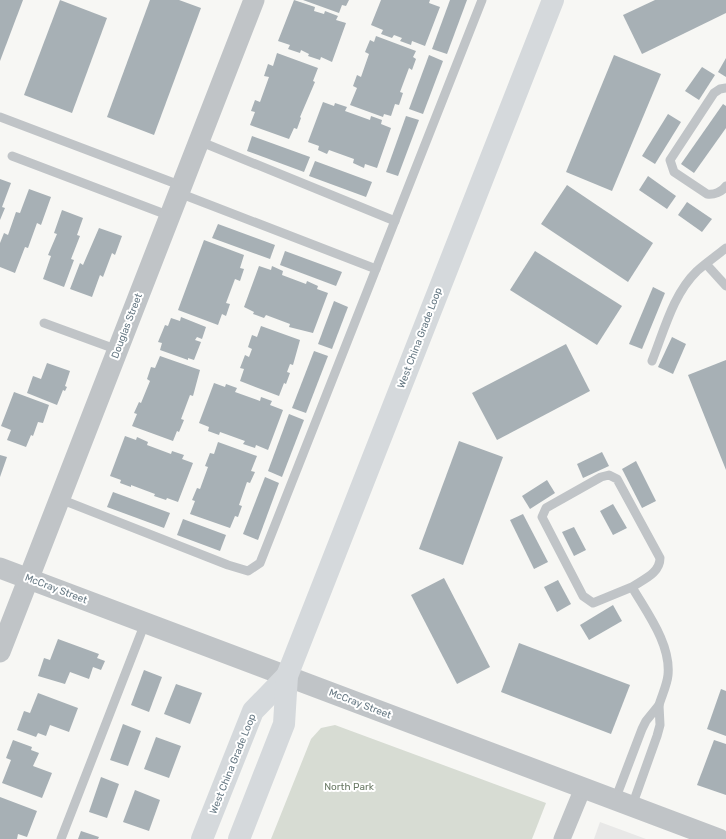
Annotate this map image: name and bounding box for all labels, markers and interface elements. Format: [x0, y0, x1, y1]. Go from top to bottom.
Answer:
street label: West China Grade Loop [395, 286, 445, 390]
street label: Douglas Street [109, 292, 145, 360]
street label: McCray Street [23, 572, 89, 606]
street label: McCray Street [327, 687, 393, 721]
street label: West China Grade Loop [207, 712, 259, 816]
park label: North Park [324, 781, 375, 793]

